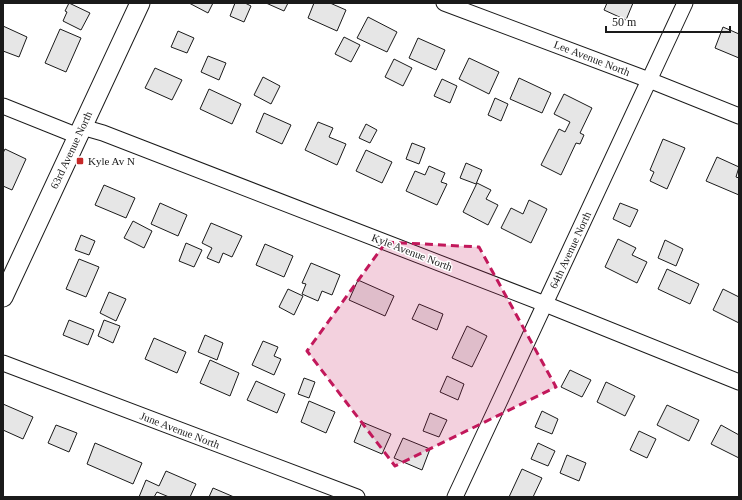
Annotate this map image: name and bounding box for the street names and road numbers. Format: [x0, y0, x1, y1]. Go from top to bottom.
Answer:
street label: Lee Avenue North [552, 38, 632, 78]
street label: 63rd Avenue North [48, 109, 94, 191]
street label: 64th Avenue North [547, 209, 593, 290]
street label: Kyle Avenue North [370, 231, 454, 273]
street label: June Avenue North [139, 409, 222, 451]

